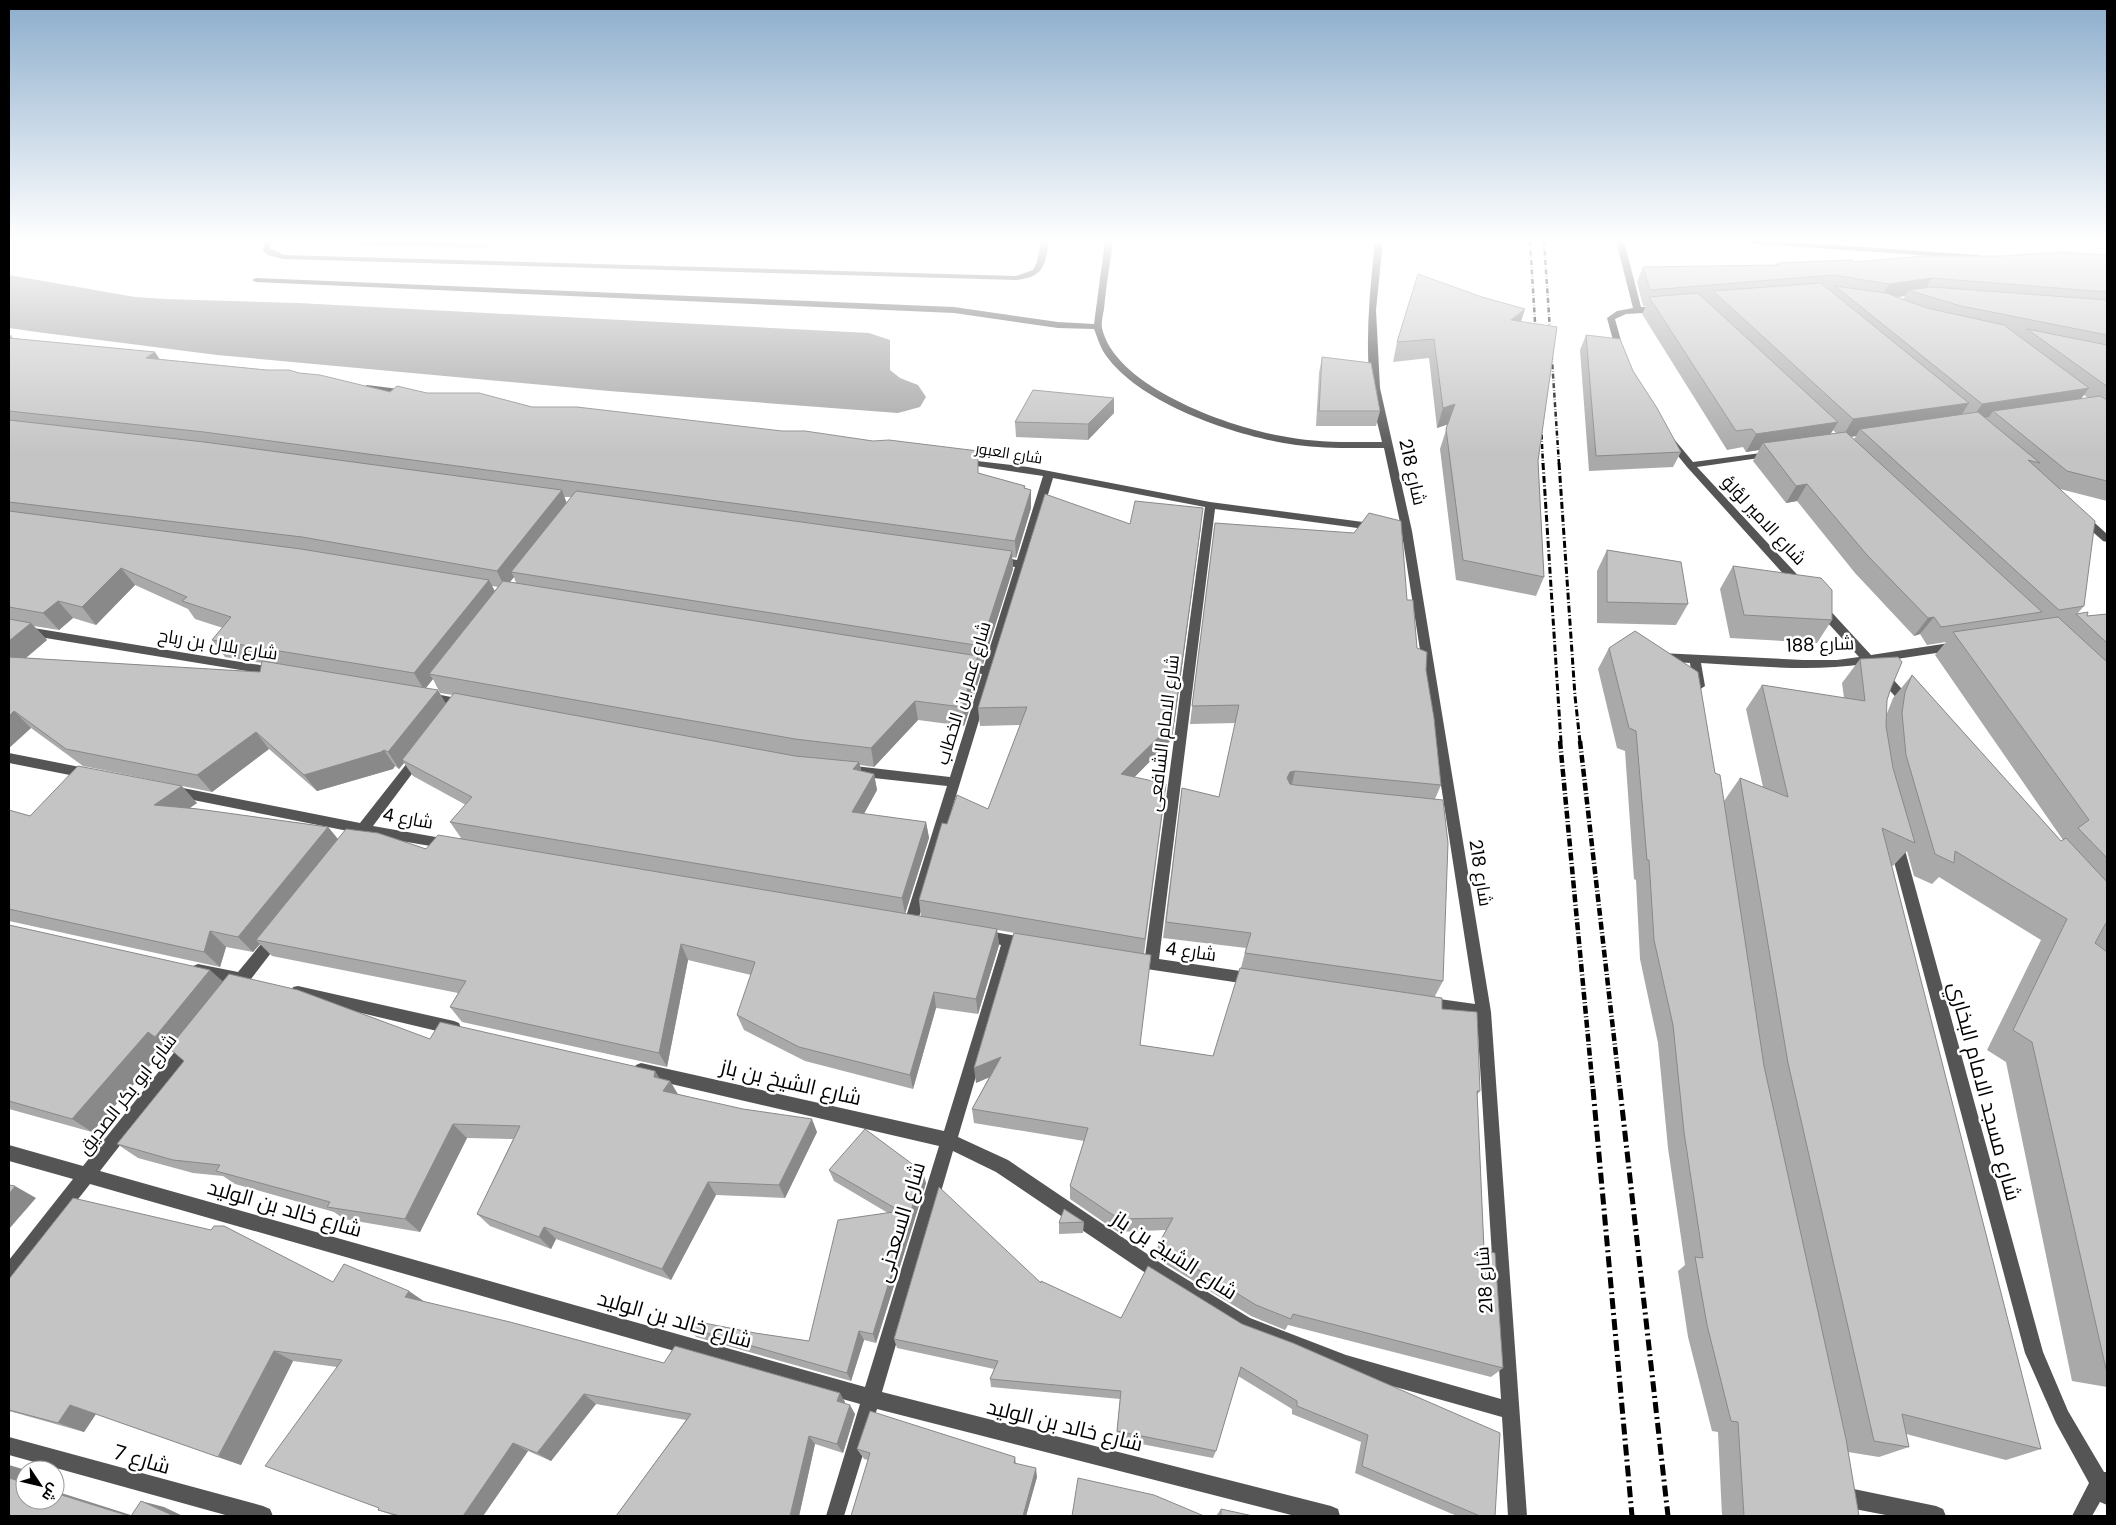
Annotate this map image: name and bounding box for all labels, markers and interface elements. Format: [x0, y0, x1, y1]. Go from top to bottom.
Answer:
street label: شارع 218 [1393, 436, 1433, 508]
street label: شارع العبور [973, 437, 1044, 470]
street label: شارع الامير لؤلؤ [1716, 470, 1812, 570]
street label: شارع عمر بن الخطاب [929, 618, 997, 768]
street label: شارع بلال بن رباح [156, 622, 280, 666]
street label: شارع 188 [1786, 630, 1854, 658]
street label: شارع الامام الشافعى [1141, 653, 1185, 813]
street label: شارع 4 [381, 801, 435, 835]
street label: شارع 218 [1463, 838, 1499, 908]
street label: شارع 4 [1164, 935, 1218, 967]
street label: شارع مسجد الامام البخاري [1940, 978, 2028, 1204]
street label: شارع ابو بكر الصديق [72, 1028, 182, 1160]
street label: شارع الشيخ بن باز [717, 1051, 864, 1112]
street label: شارع السعدنى [868, 1158, 932, 1286]
street label: شارع خالد بن الوليد [204, 1172, 366, 1244]
street label: شارع الشيخ بن باز [1106, 1203, 1243, 1306]
street label: شارع 218 [1469, 1246, 1499, 1314]
street label: شارع خالد بن الوليد [594, 1283, 756, 1355]
street label: شارع خالد بن الوليد [984, 1392, 1146, 1458]
street label: شارع 7 [110, 1437, 174, 1481]
north arrow [15, 1460, 65, 1510]
text: ش [37, 1479, 64, 1506]

